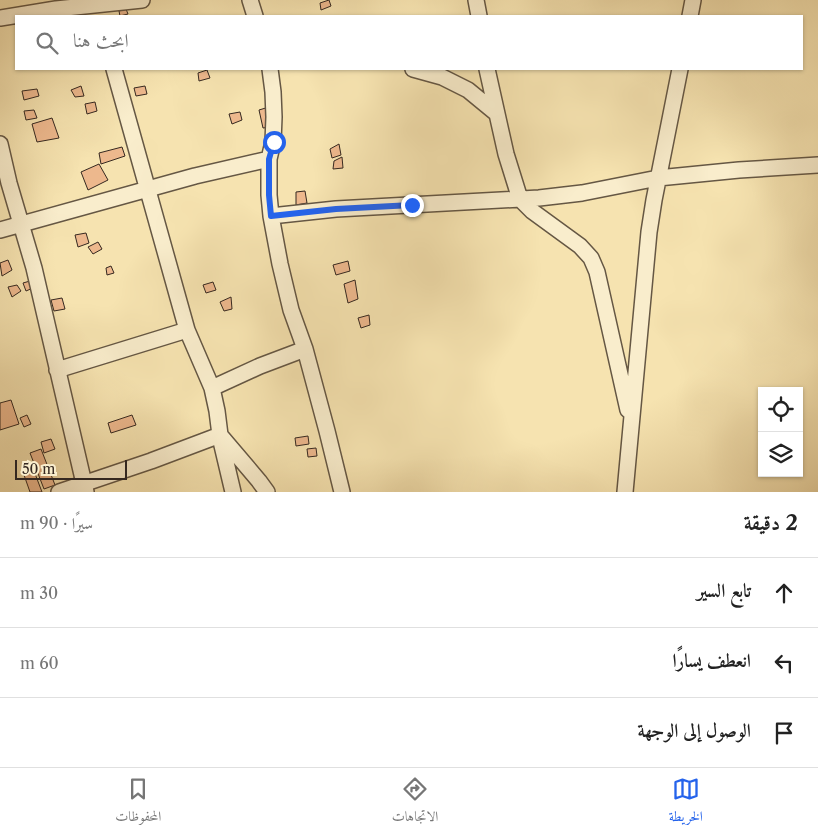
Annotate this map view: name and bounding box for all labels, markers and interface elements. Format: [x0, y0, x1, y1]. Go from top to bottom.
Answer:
search box [15, 15, 803, 70]
icon: search [33, 29, 61, 57]
text: ابحث هنا [73, 29, 129, 52]
route start [263, 131, 286, 154]
route end [401, 194, 424, 217]
map controls [758, 387, 803, 477]
button: locate [758, 387, 803, 432]
button: layers [758, 432, 803, 477]
scale bar [15, 457, 128, 480]
text: 50 m [22, 460, 55, 478]
text: 2 دقيقة [744, 510, 798, 535]
text: سيرًا · 90 m [20, 513, 93, 533]
text: تابع السير [697, 579, 751, 602]
icon: ahead [770, 579, 798, 607]
text: 30 m [20, 583, 58, 603]
text: انعطف يسارًا [672, 649, 751, 672]
icon: left [770, 649, 798, 677]
text: 60 m [20, 653, 59, 673]
text: الوصول إلى الوجهة [637, 719, 751, 742]
icon: arrive [770, 719, 798, 747]
tab: المحفوظات [115, 775, 161, 830]
tab: الاتجاهات [392, 775, 438, 830]
tab: الخريطة [669, 775, 703, 830]

